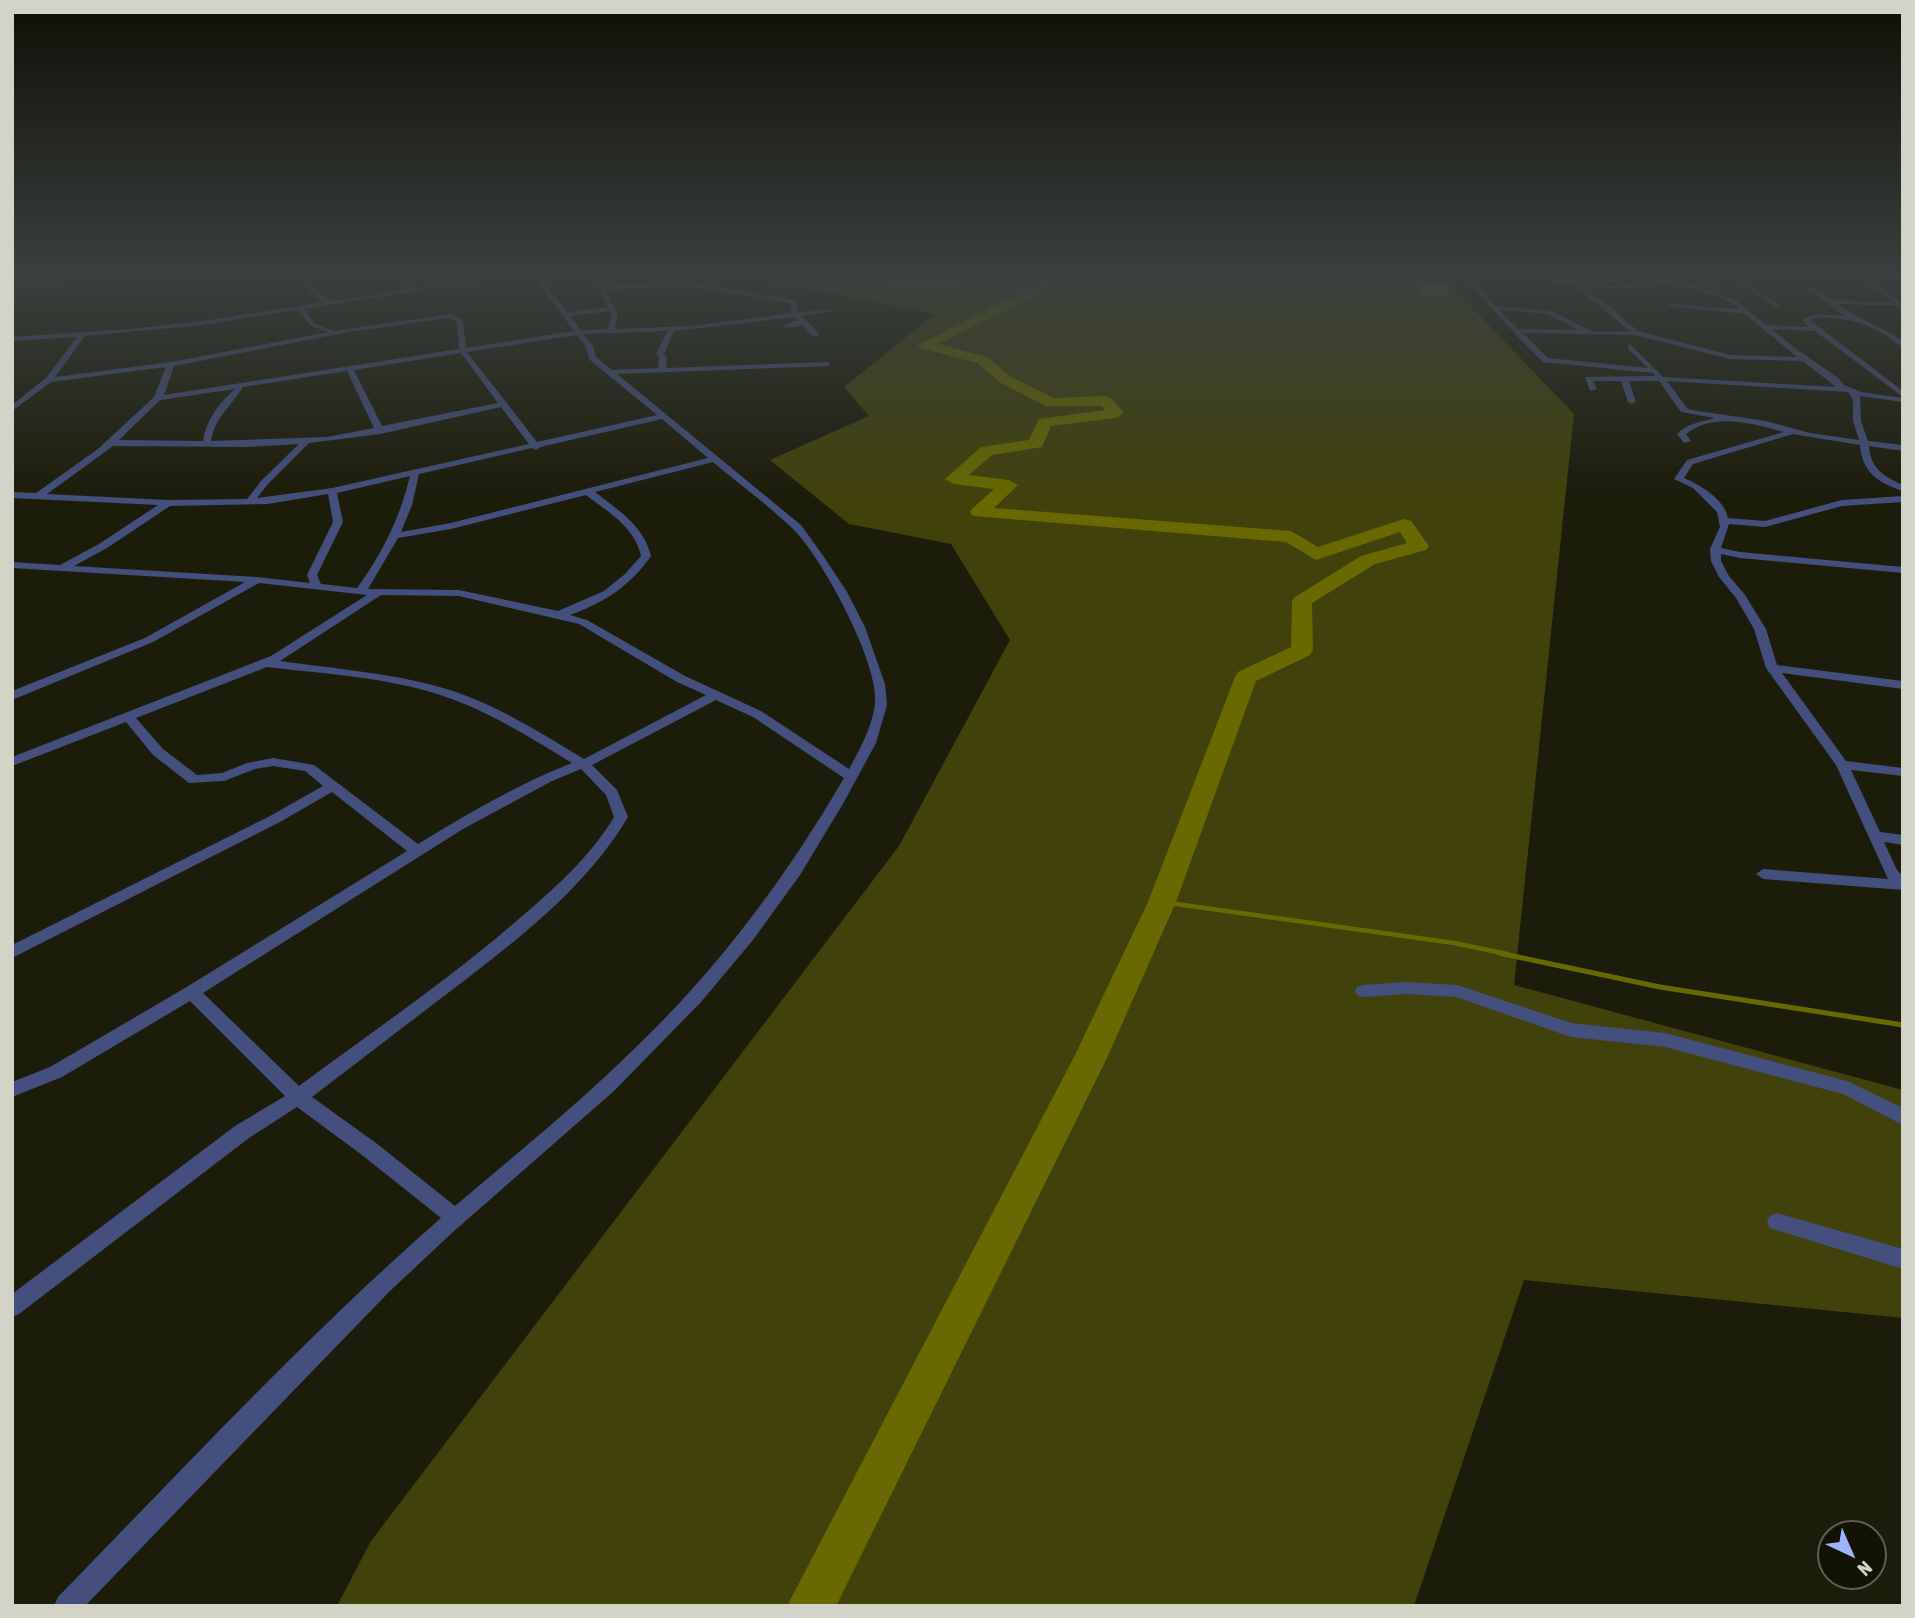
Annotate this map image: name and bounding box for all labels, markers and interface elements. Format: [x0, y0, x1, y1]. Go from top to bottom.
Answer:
north arrow [1817, 1520, 1887, 1590]
text: N [1854, 1557, 1877, 1580]

